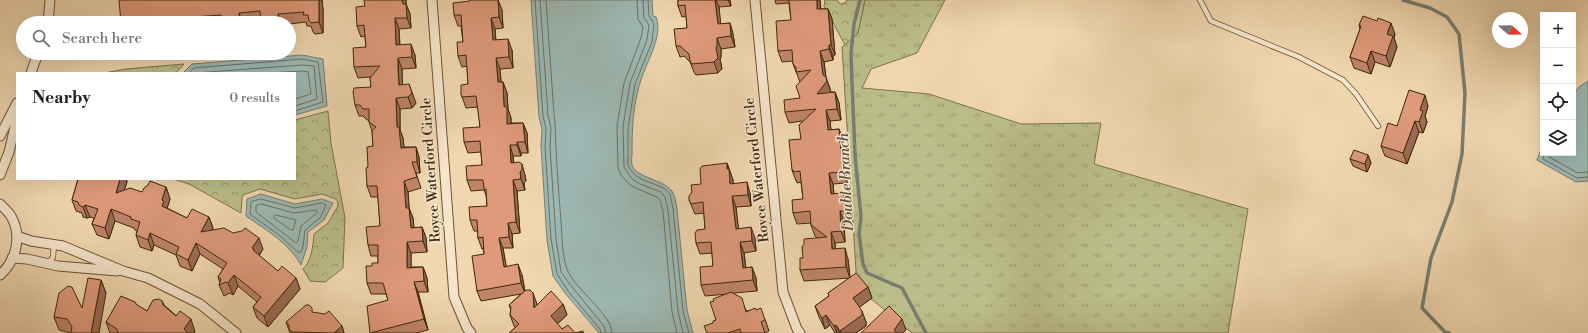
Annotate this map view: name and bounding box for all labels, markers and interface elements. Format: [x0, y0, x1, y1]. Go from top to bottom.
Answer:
north arrow [1492, 12, 1528, 48]
map controls [1540, 12, 1576, 156]
button: + [1540, 12, 1576, 48]
search box [16, 16, 296, 60]
icon: search [30, 27, 52, 49]
text: Search here [62, 29, 142, 48]
button: − [1540, 48, 1576, 84]
button: locate [1540, 84, 1576, 120]
text: Nearby [32, 87, 91, 109]
text: 0 results [229, 90, 280, 106]
street label: Royce Waterford Circle [417, 97, 445, 243]
street label: Royce Waterford Circle [740, 97, 774, 243]
button: layers [1540, 120, 1576, 156]
water label: Double Branch [834, 132, 858, 233]

